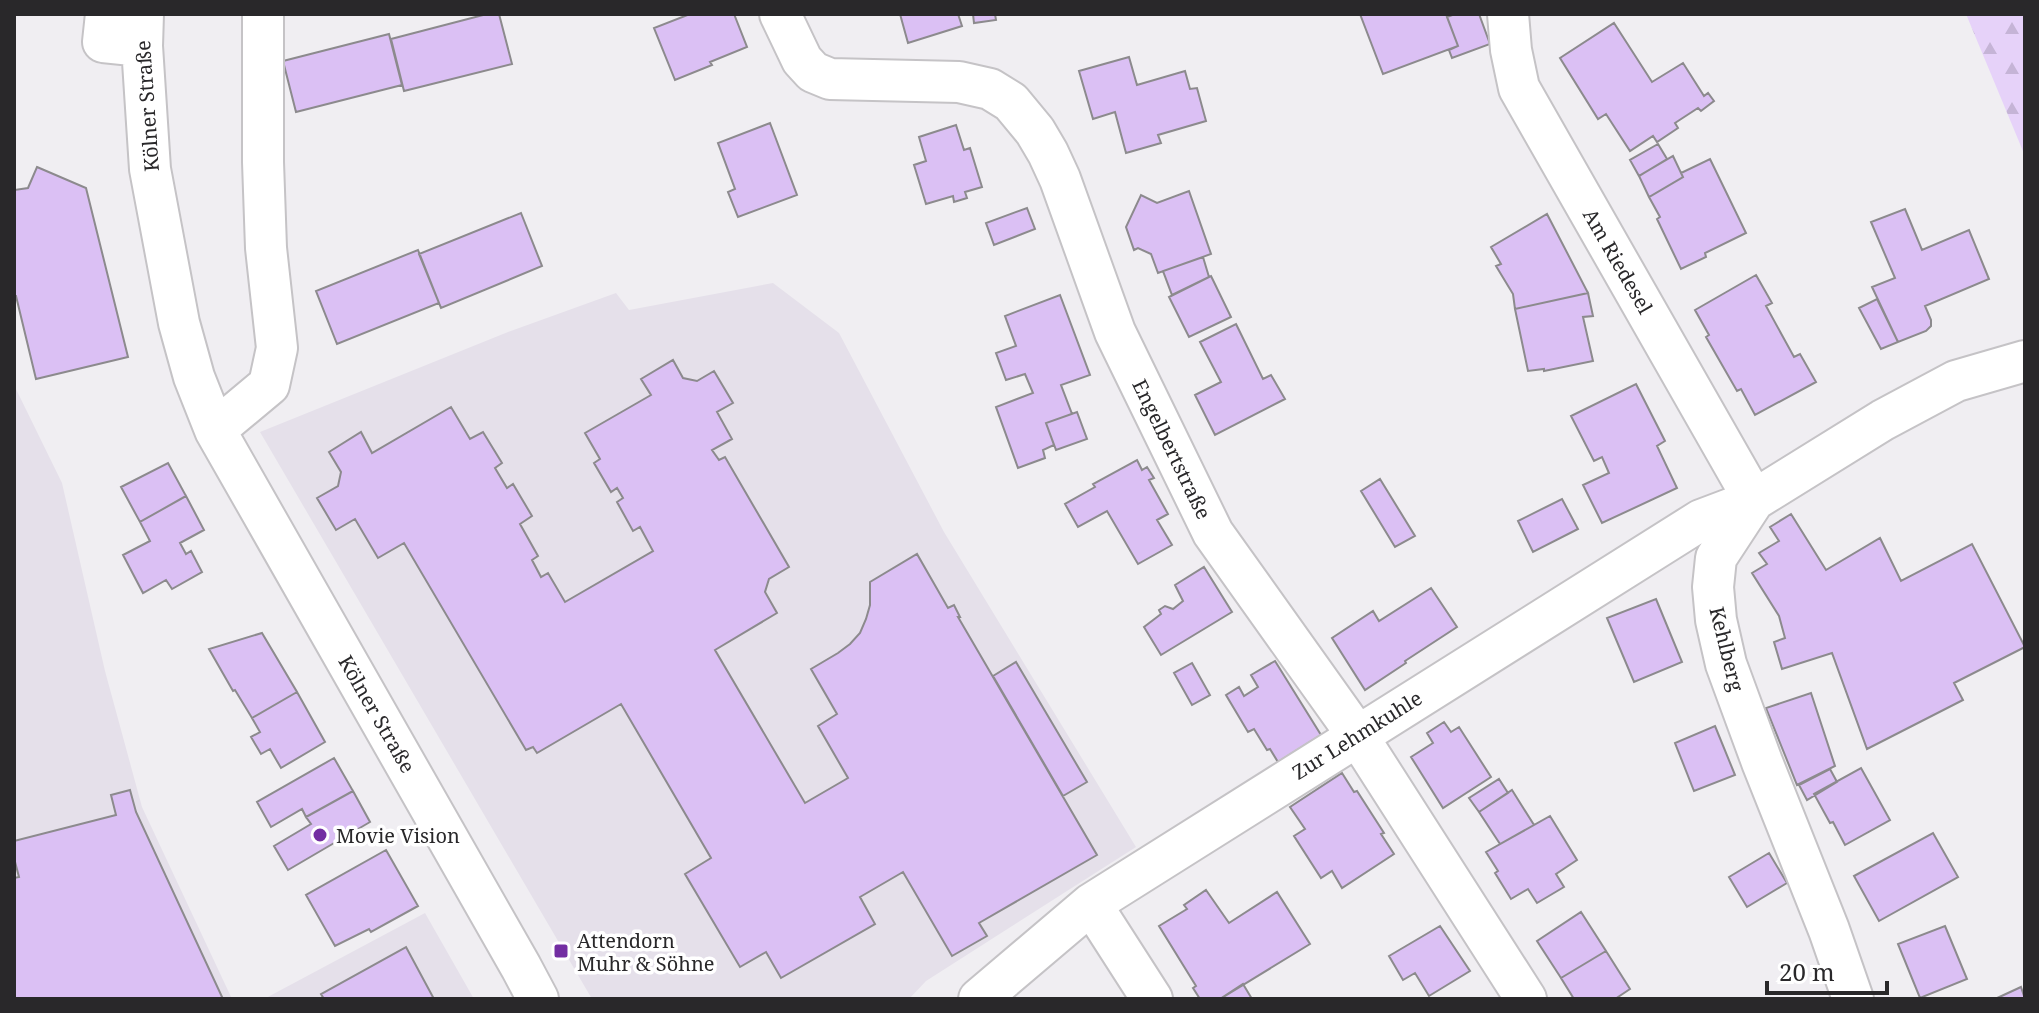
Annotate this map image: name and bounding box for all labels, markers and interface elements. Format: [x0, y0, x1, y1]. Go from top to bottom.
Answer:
street label: Kölner Straße [129, 40, 165, 172]
street label: Am Riedesel [1577, 203, 1659, 319]
street label: Engelbertstraße [1126, 375, 1218, 523]
street label: Kehlberg [1703, 604, 1751, 694]
street label: Kölner Straße [332, 650, 422, 778]
street label: Zur Lehmkuhle [1287, 684, 1427, 786]
place label: Movie Vision [336, 822, 460, 849]
marker: Movie Vision [311, 826, 329, 844]
place label: Attendorn Muhr & Söhne [577, 927, 715, 977]
marker: Attendorn Muhr & Söhne [552, 942, 570, 960]
scale bar [1767, 945, 1887, 995]
text: 20 m [1779, 955, 1835, 988]

